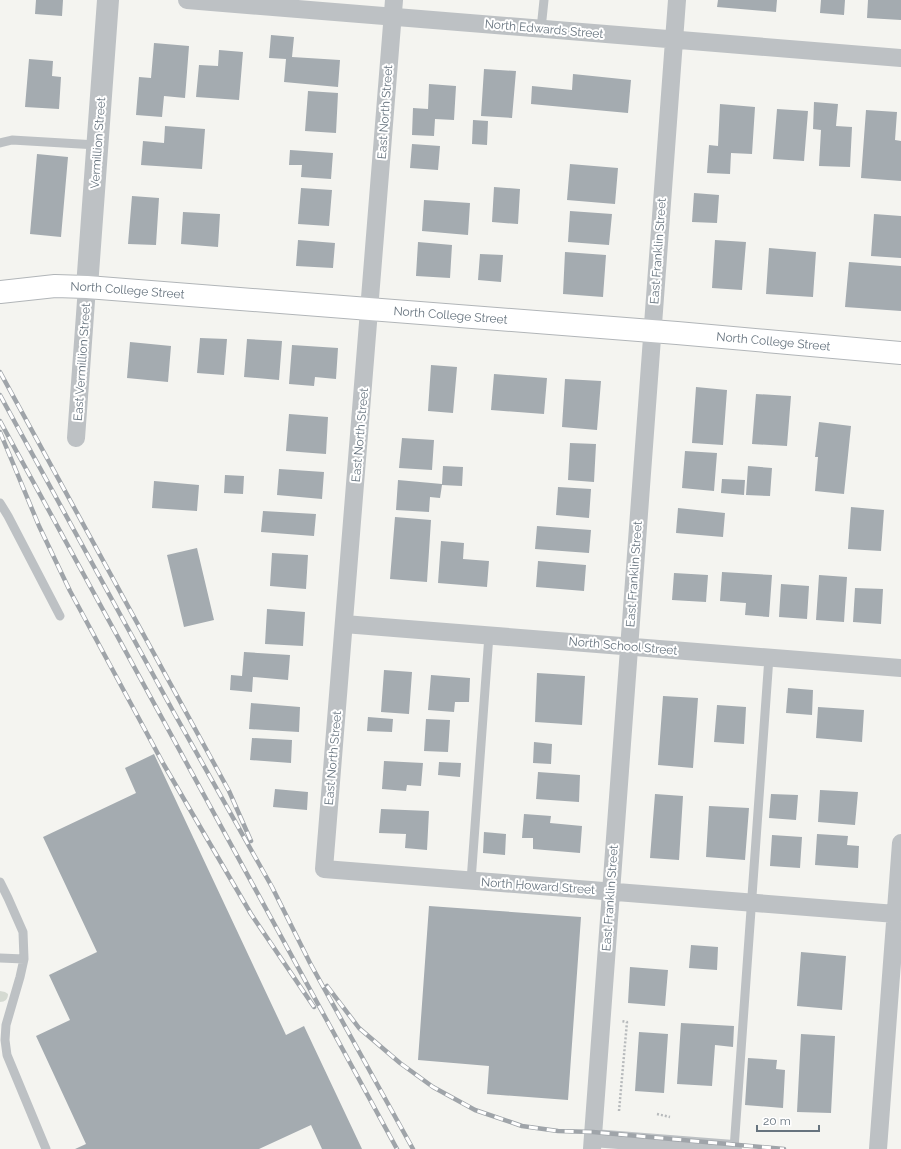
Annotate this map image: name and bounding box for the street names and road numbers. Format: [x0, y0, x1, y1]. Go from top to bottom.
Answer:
street label: North Edwards Street [484, 17, 604, 41]
street label: East North Street [375, 64, 395, 160]
street label: Vermillion Street [88, 97, 108, 189]
street label: East Franklin Street [647, 197, 669, 305]
street label: North College Street [70, 279, 185, 302]
street label: East Vermillion Street [71, 303, 93, 421]
street label: North College Street [393, 304, 508, 327]
street label: North College Street [716, 330, 831, 354]
street label: East North Street [349, 387, 371, 483]
street label: East Franklin Street [623, 520, 645, 628]
street label: North School Street [568, 634, 678, 658]
street label: East North Street [322, 710, 344, 806]
street label: East Franklin Street [599, 844, 621, 952]
street label: North Howard Street [481, 875, 595, 897]

